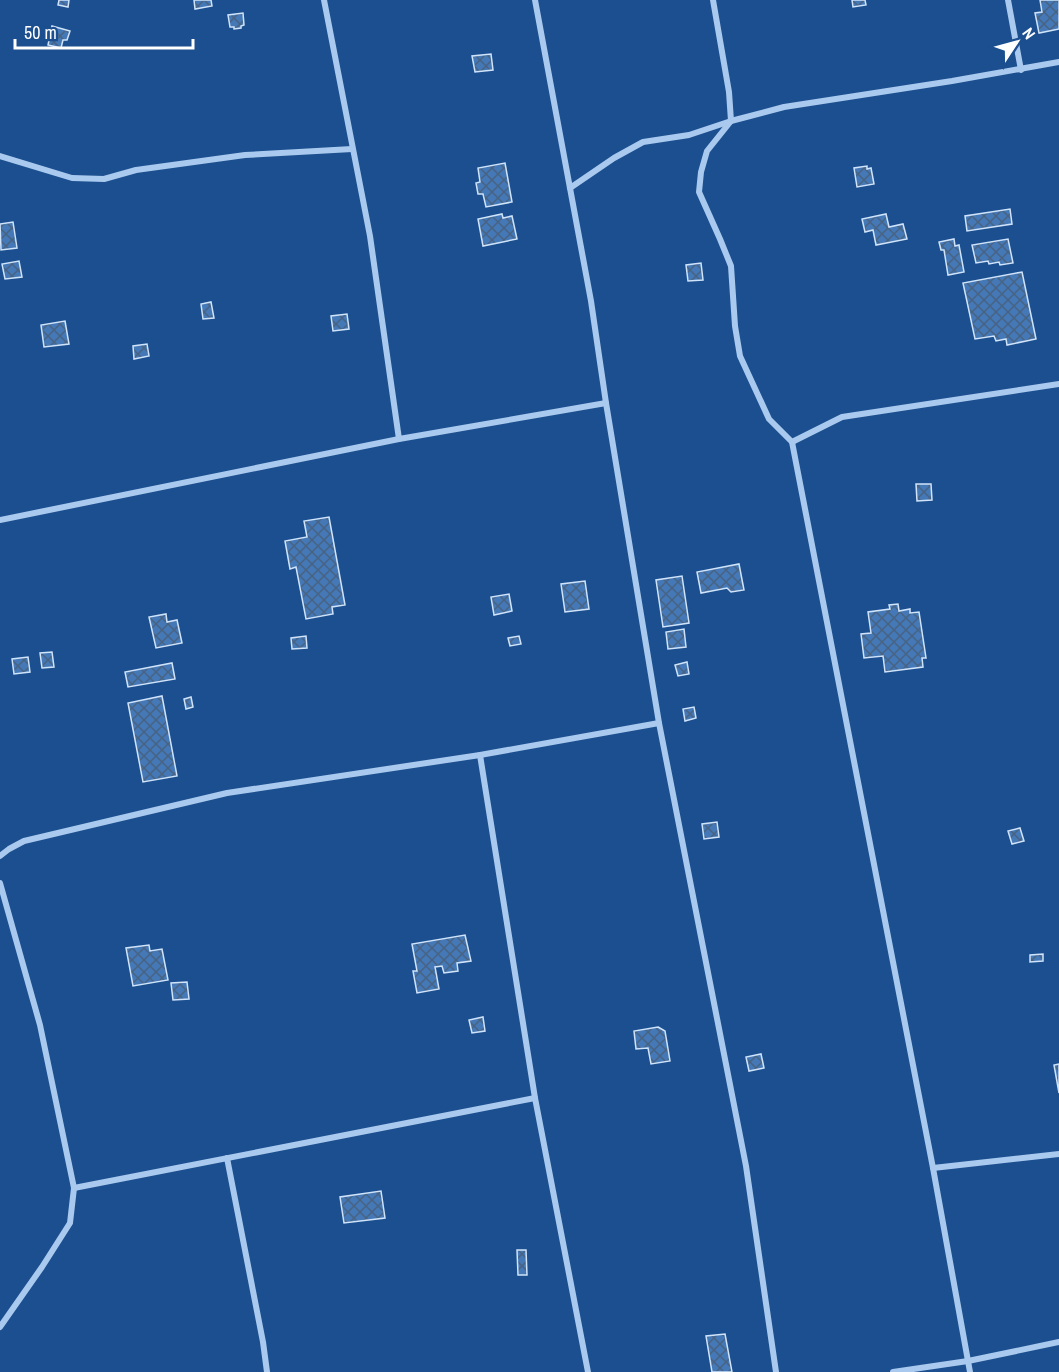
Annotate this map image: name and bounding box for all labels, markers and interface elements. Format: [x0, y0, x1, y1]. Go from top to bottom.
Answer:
scale bar [15, 12, 194, 50]
north arrow [987, 12, 1047, 72]
text: 50 m [24, 20, 57, 45]
text: N [1017, 23, 1041, 43]

